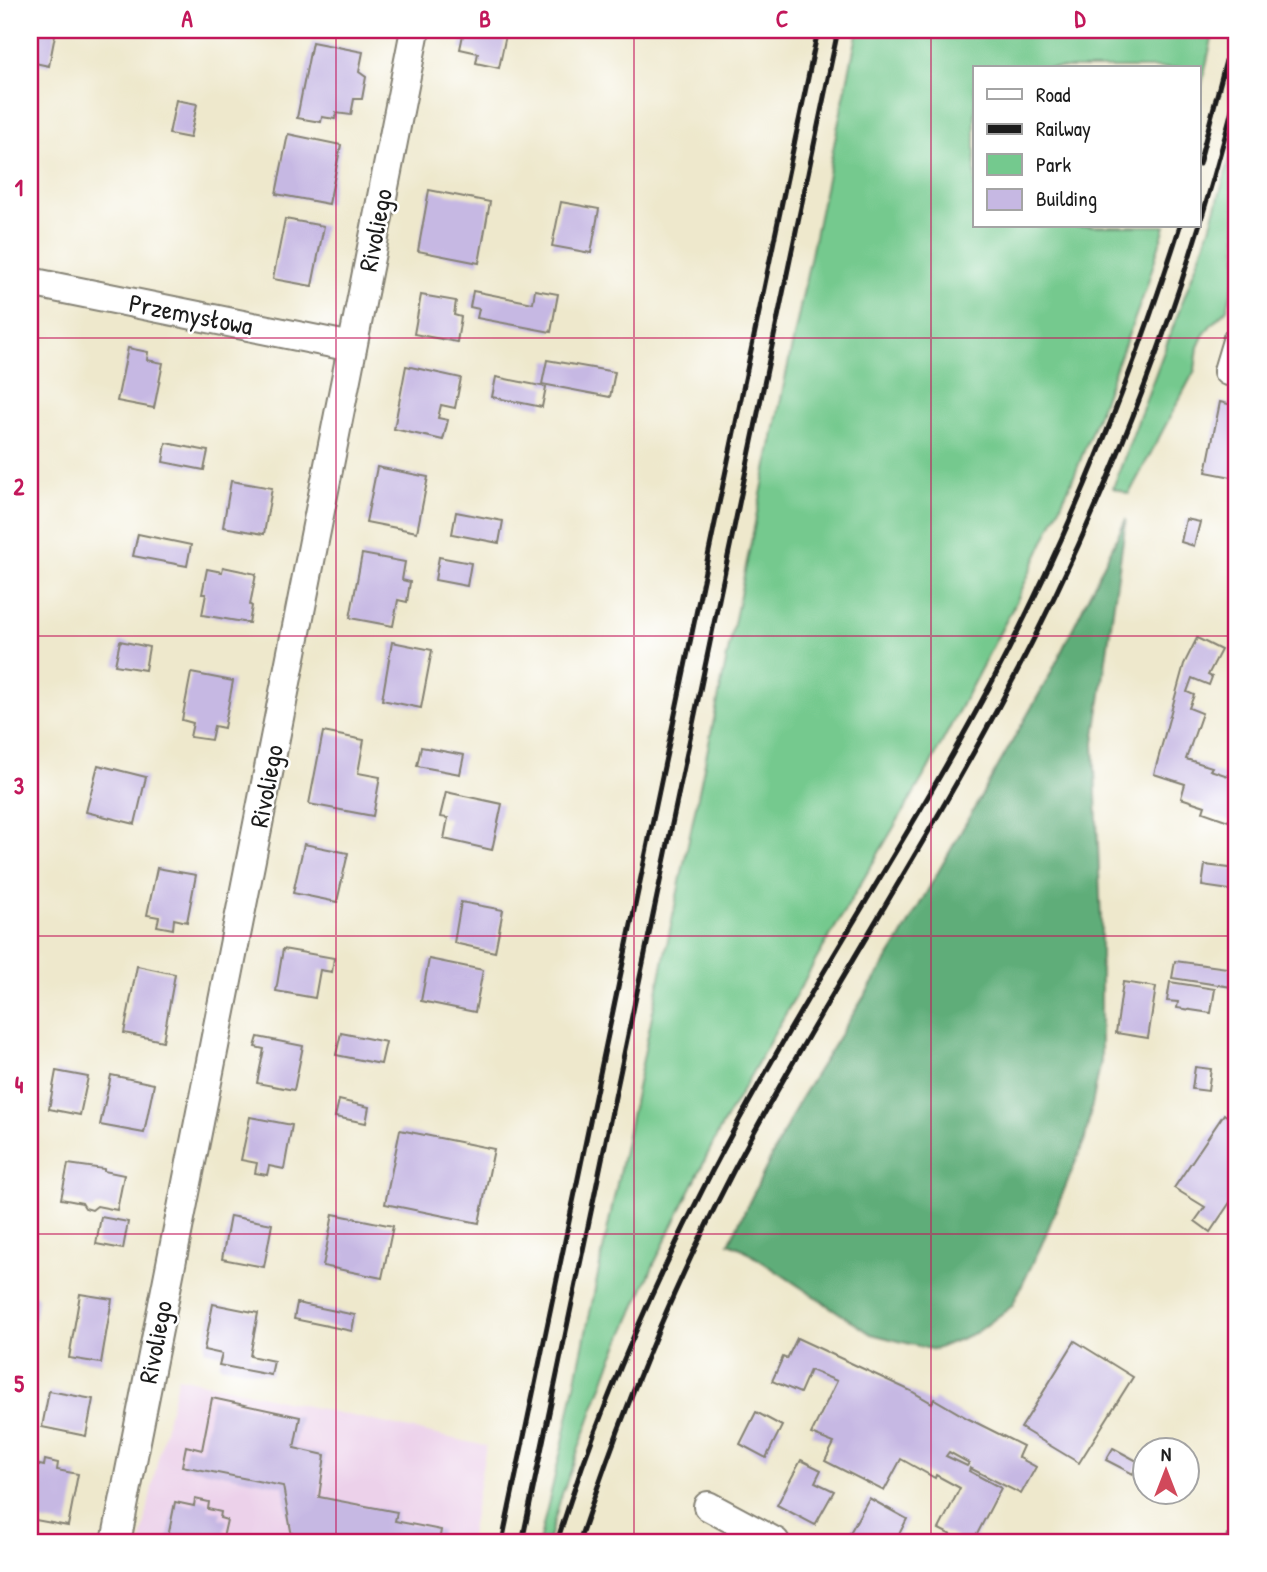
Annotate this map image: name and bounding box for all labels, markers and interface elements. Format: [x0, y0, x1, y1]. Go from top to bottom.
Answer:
text: A [181, 3, 193, 34]
text: B [479, 3, 491, 34]
text: C [776, 3, 788, 34]
text: D [1075, 3, 1087, 34]
legend [973, 66, 1200, 228]
text: Road [1036, 80, 1070, 109]
text: Railway [1036, 114, 1091, 143]
text: Park [1036, 150, 1071, 179]
text: 1 [15, 172, 23, 203]
text: Building [1036, 184, 1097, 213]
street label: Rivoliego [350, 186, 400, 274]
street label: Przemysłowa [126, 285, 256, 343]
text: 2 [14, 471, 25, 502]
street label: Rivoliego [241, 742, 291, 830]
text: 3 [14, 770, 24, 801]
text: 4 [15, 1069, 24, 1100]
street label: Rivoliego [130, 1298, 180, 1386]
text: 5 [14, 1368, 24, 1399]
north arrow [1130, 1436, 1200, 1506]
text: N [1161, 1441, 1171, 1467]

